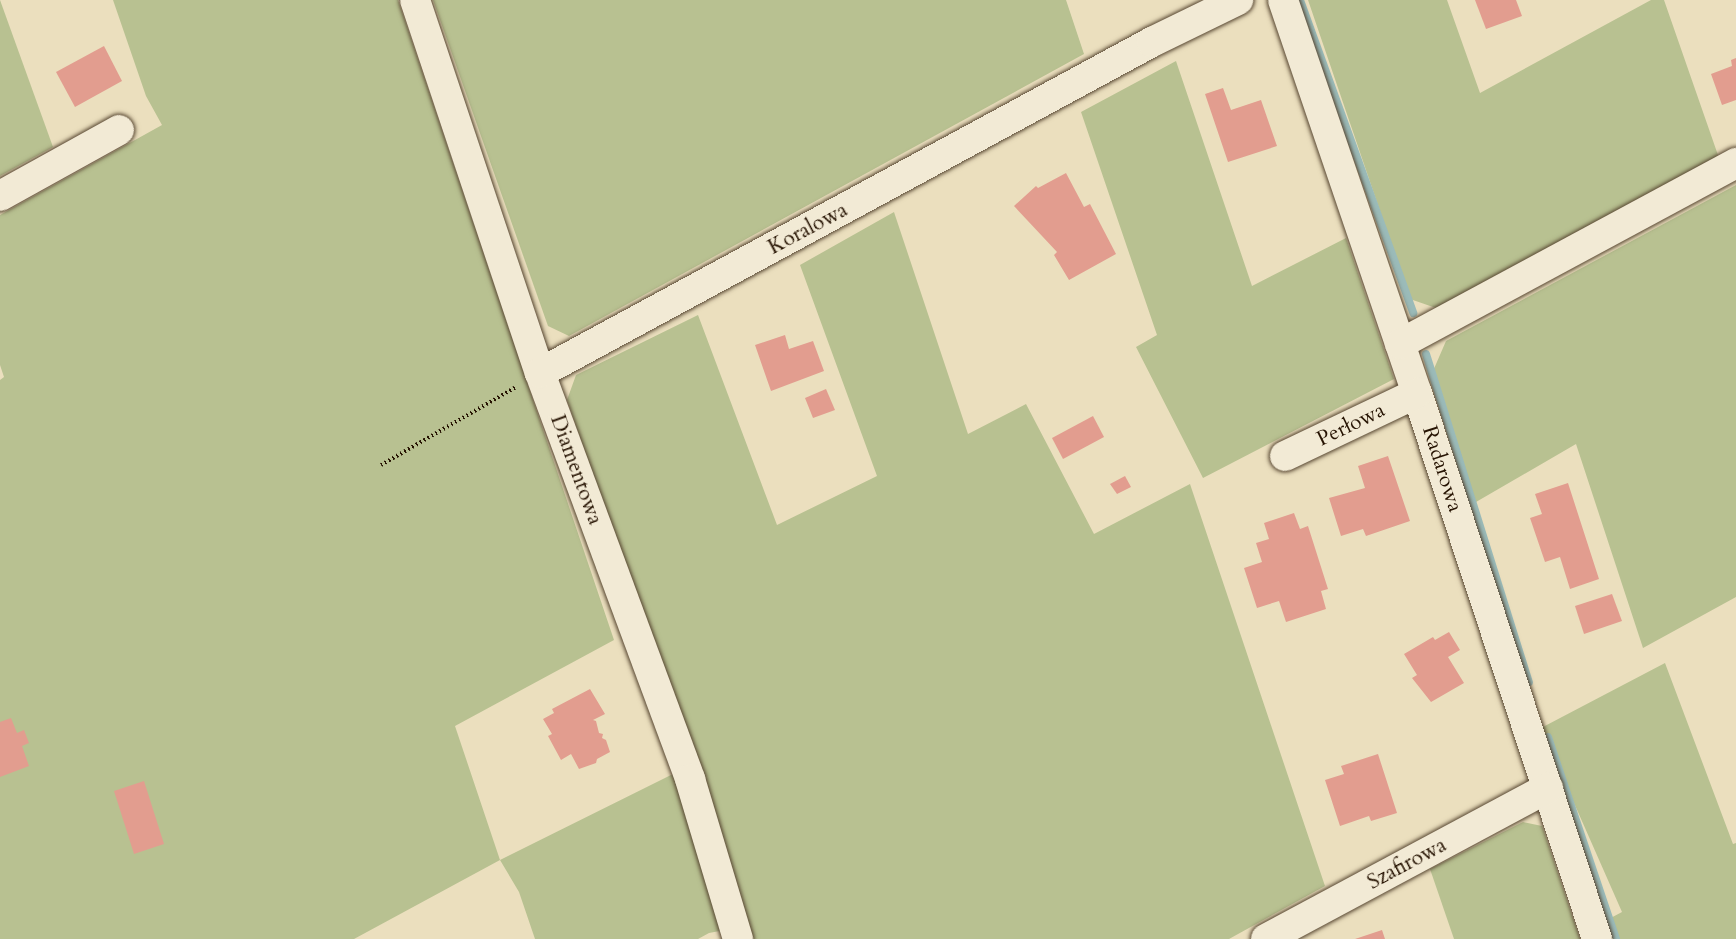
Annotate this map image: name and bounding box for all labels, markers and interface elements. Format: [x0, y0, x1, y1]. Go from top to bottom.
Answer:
street label: Koralowa [764, 198, 852, 260]
street label: Perłowa [1313, 398, 1389, 452]
street label: Diamentowa [544, 412, 608, 528]
street label: Radarowa [1416, 423, 1468, 515]
street label: Szafirowa [1363, 833, 1451, 895]

